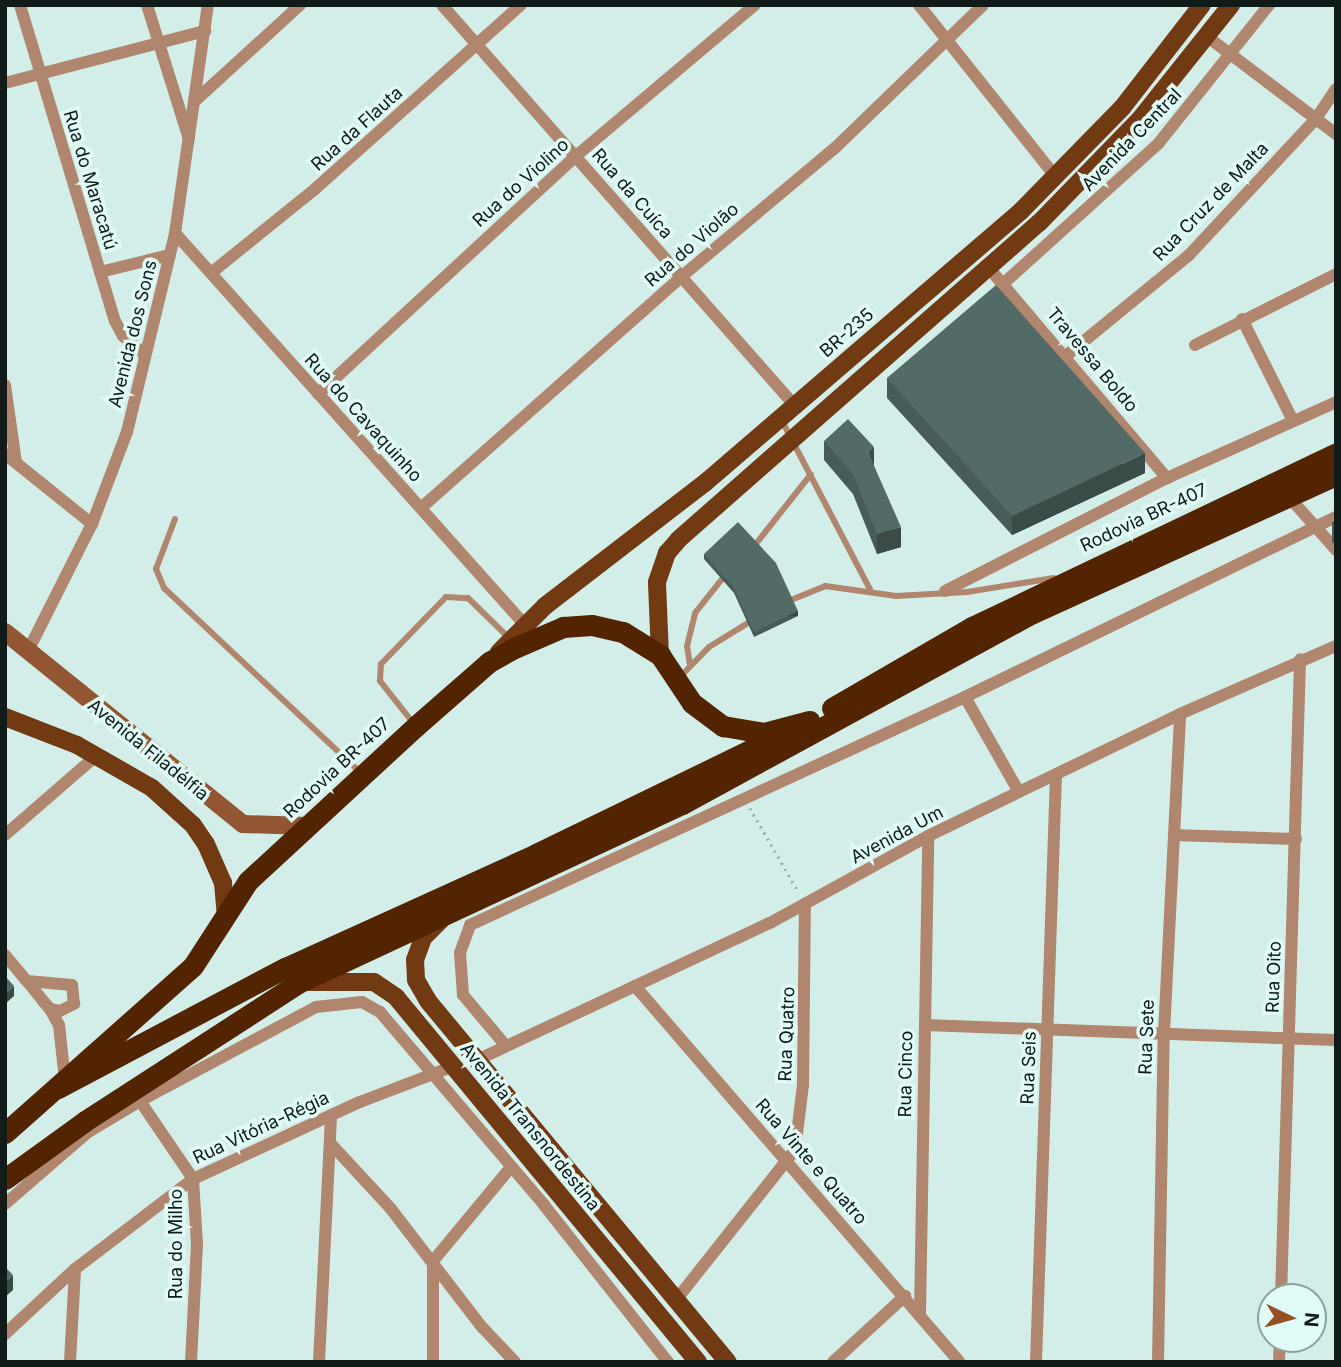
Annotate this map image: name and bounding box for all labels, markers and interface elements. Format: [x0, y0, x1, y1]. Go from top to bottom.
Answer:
street label: Rua da Flauta [307, 82, 407, 176]
street label: Avenida Central [1078, 84, 1186, 196]
street label: Rua do Maracatú [59, 108, 121, 252]
street label: Rua do Violino [468, 134, 574, 232]
street label: Rua Cruz de Malta [1149, 138, 1273, 266]
street label: Rua da Cuíca [587, 145, 677, 243]
street label: Rua do Violão [641, 198, 743, 292]
street label: Avenida dos Sons [104, 258, 162, 410]
street label: Travessa Boldo [1042, 303, 1142, 417]
street label: BR-235 [816, 304, 878, 362]
street label: Rua do Cavaquinho [300, 349, 426, 487]
street label: Rodovia BR-407 [1077, 479, 1211, 557]
street label: Avenida Filadélfia [83, 695, 213, 805]
street label: Rodovia BR-407 [279, 713, 395, 823]
street label: Avenida Um [847, 802, 947, 868]
street label: Rua Oito [1262, 941, 1286, 1013]
street label: Rua Quatro [775, 986, 799, 1082]
street label: Rua Sete [1135, 999, 1159, 1075]
street label: Rua Cinco [894, 1031, 918, 1117]
street label: Rua Seis [1017, 1031, 1041, 1105]
street label: Avenida Transnordestina [455, 1039, 605, 1215]
street label: Rua Vitória-Régia [189, 1087, 333, 1169]
street label: Rua Vinte e Quatro [751, 1095, 871, 1229]
street label: Rua do Milho [165, 1189, 187, 1299]
north arrow [1257, 1283, 1327, 1353]
text: N [1299, 1311, 1324, 1328]

